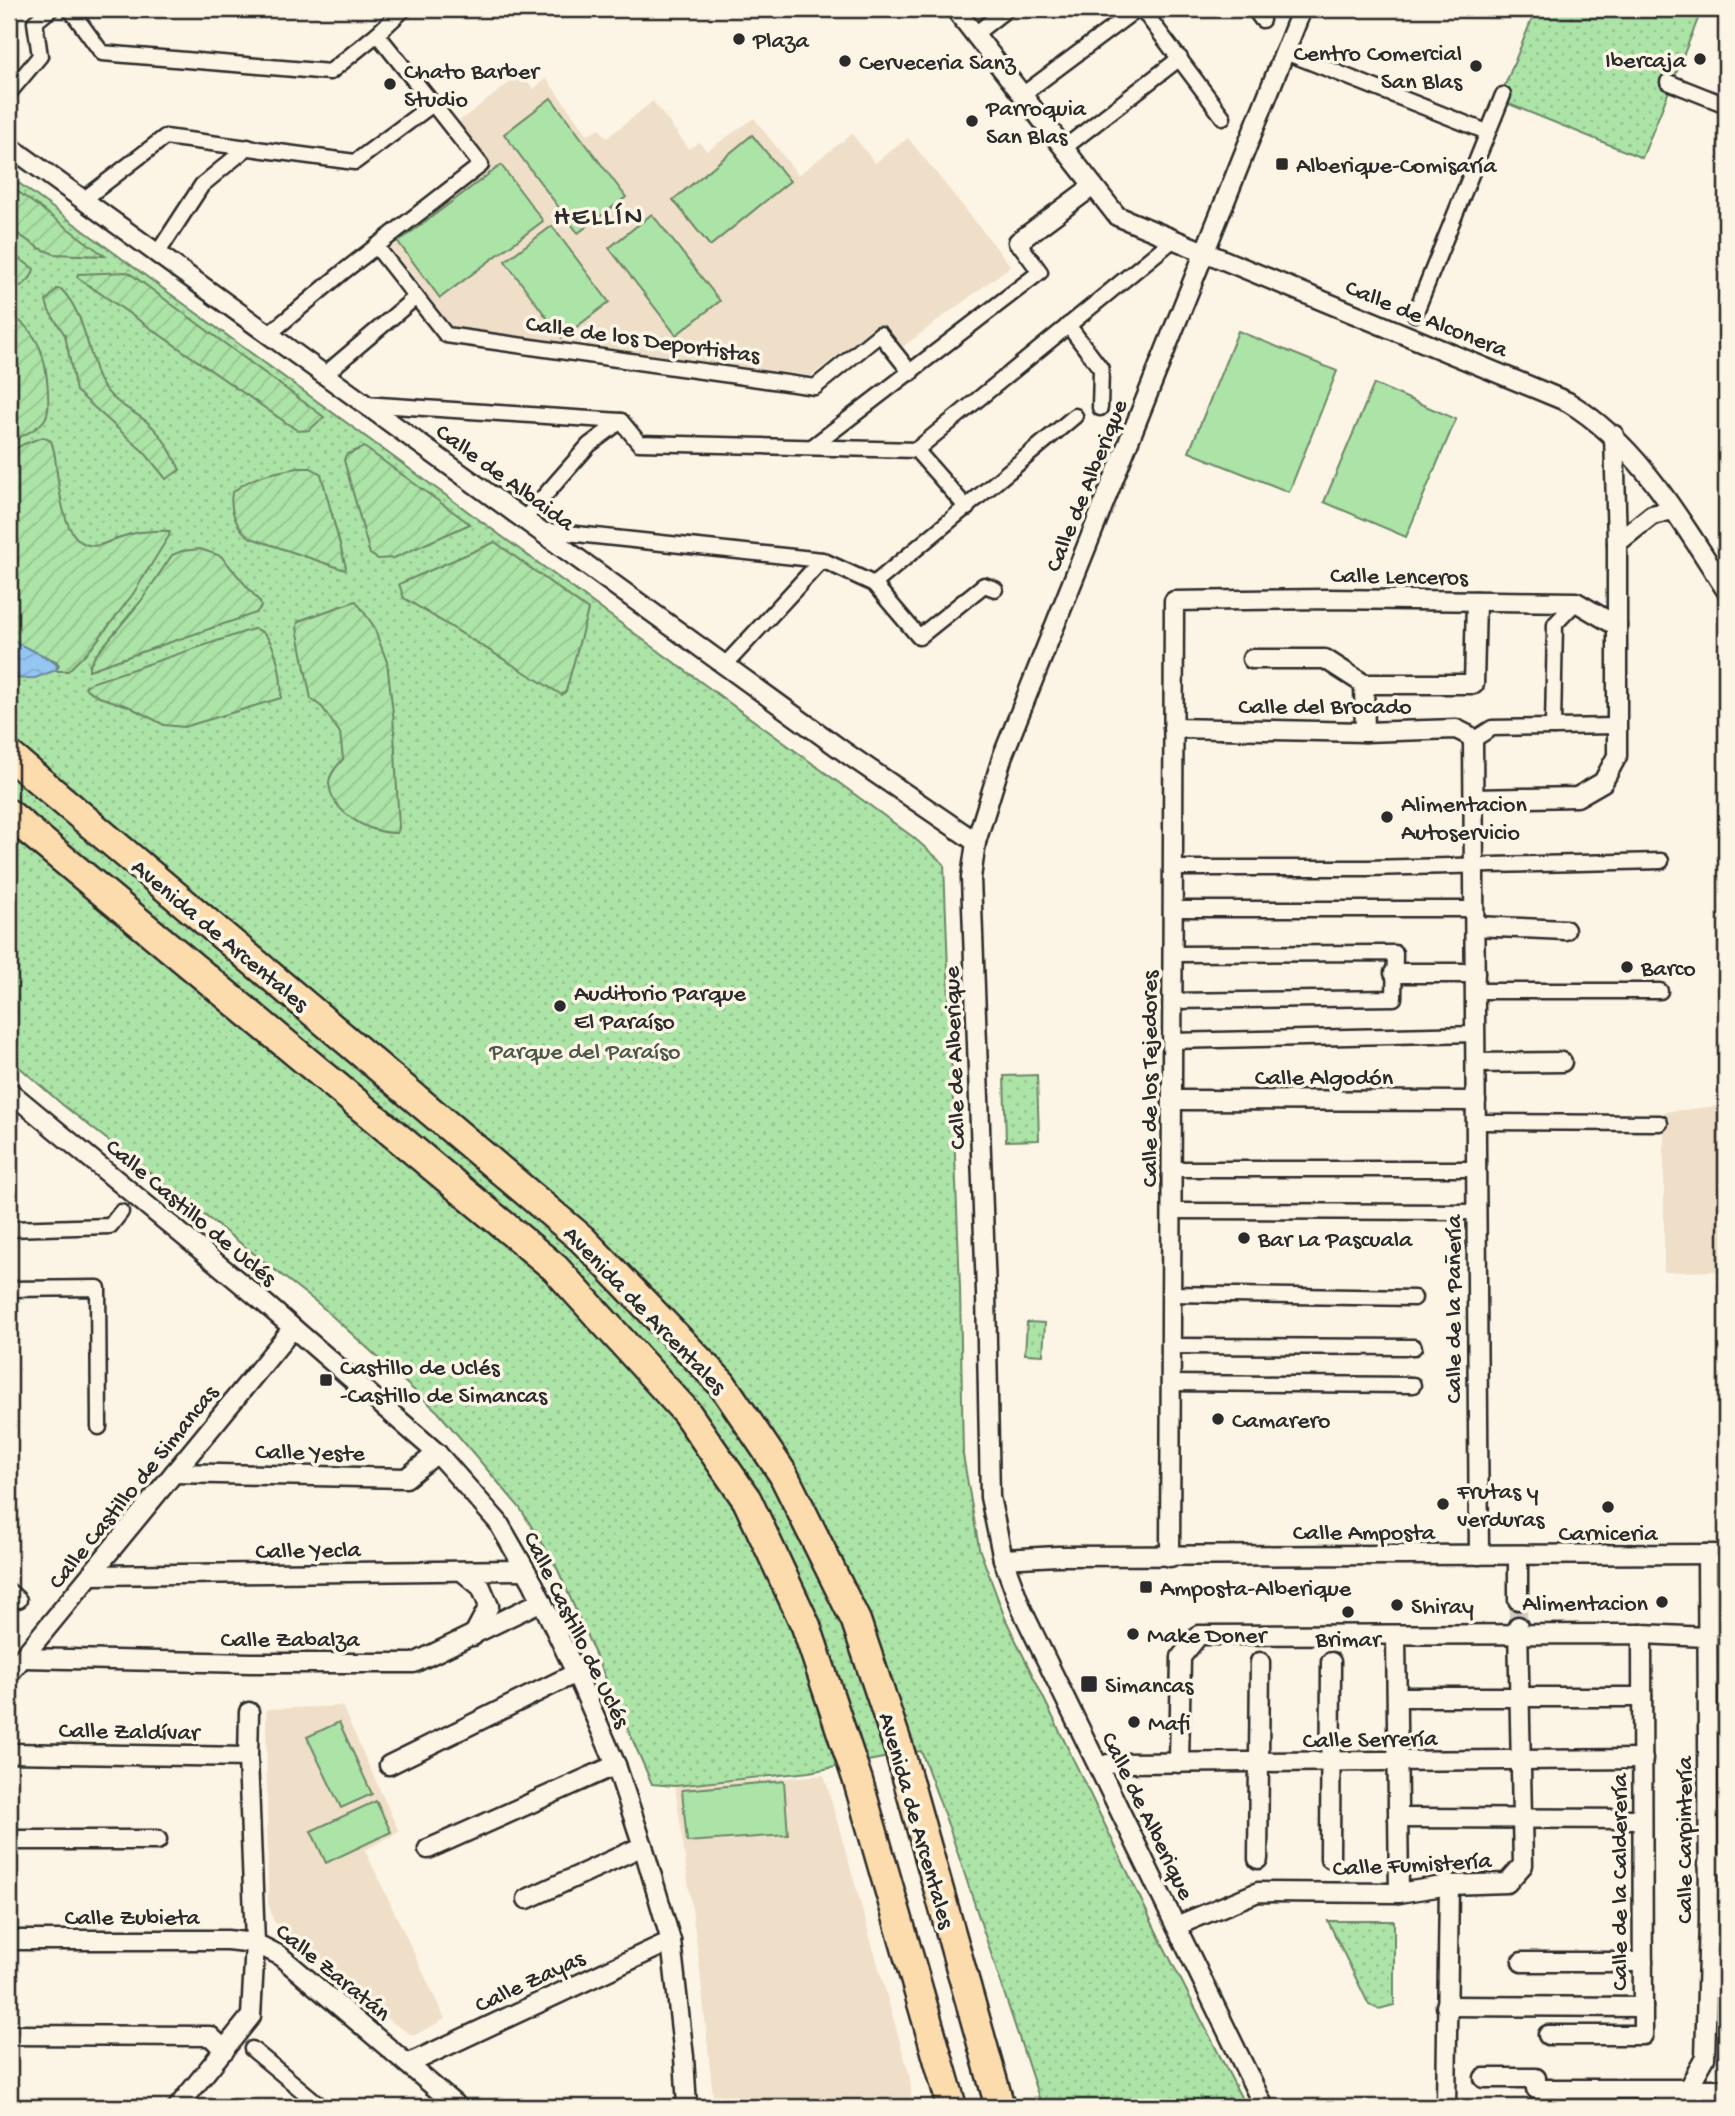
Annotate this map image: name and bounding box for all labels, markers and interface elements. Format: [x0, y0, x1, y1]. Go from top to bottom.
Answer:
place label: Plaza [752, 28, 809, 57]
marker: Plaza [731, 31, 747, 47]
place label: Centro Comercial San Blas [1293, 41, 1463, 98]
place label: Ibercaja [1605, 48, 1687, 77]
place label: Cerveceria Sanz [859, 50, 1017, 79]
marker: Ibercaja [1692, 51, 1708, 67]
marker: Cerveceria Sanz [837, 53, 853, 69]
marker: Centro Comercial San Blas [1468, 58, 1484, 74]
place label: Chato Barber Studio [404, 59, 541, 116]
marker: Chato Barber Studio [382, 76, 398, 92]
place label: Parroquia San Blas [985, 96, 1087, 153]
marker: Parroquia San Blas [964, 113, 980, 129]
place label: Alberique-Comisaría [1296, 153, 1497, 182]
marker: Alberique-Comisaría [1274, 156, 1290, 172]
district label: HELLÍN [554, 202, 644, 235]
street label: Calle de Alconera [1340, 274, 1512, 366]
street label: Calle de los Deportistas [524, 311, 763, 372]
street label: Calle de Alberique [1040, 395, 1136, 577]
street label: Calle de Albaida [429, 419, 580, 539]
street label: Calle Lenceros [1330, 563, 1469, 594]
street label: Calle del Brocado [1238, 694, 1412, 723]
place label: Alimentacion Autoservicio [1401, 792, 1527, 849]
marker: Alimentacion Autoservicio [1379, 809, 1395, 825]
street label: Avenida de Arcentales [124, 854, 314, 1020]
place label: Barco [1640, 956, 1696, 985]
marker: Barco [1619, 959, 1635, 975]
street label: Calle de Alberique [939, 965, 974, 1150]
street label: Calle de los Tejedores [1137, 970, 1166, 1187]
place label: Auditorio Parque El Paraíso [574, 981, 746, 1038]
marker: Auditorio Parque El Paraíso [552, 998, 568, 1014]
park label: Parque del Paraíso [488, 1039, 681, 1068]
street label: Calle Algodón [1255, 1065, 1394, 1094]
street label: Calle Castillo de Uclés [98, 1134, 282, 1294]
street label: Calle de la Pañería [1441, 1214, 1470, 1403]
street label: Avenida de Arcentales [556, 1221, 732, 1403]
place label: Bar La Pascuala [1257, 1227, 1413, 1256]
marker: Bar La Pascuala [1236, 1230, 1252, 1246]
place label: Castillo de Uclés -Castillo de Simancas [340, 1355, 548, 1412]
marker: Castillo de Uclés -Castillo de Simancas [318, 1372, 334, 1388]
street label: Calle Castillo de Simancas [43, 1379, 227, 1596]
place label: Camarero [1232, 1408, 1331, 1437]
marker: Camarero [1210, 1411, 1226, 1427]
street label: Calle Yeste [255, 1439, 366, 1470]
place label: Frutas y verduras [1456, 1479, 1546, 1536]
marker: Frutas y verduras [1435, 1496, 1451, 1512]
marker: Carniceria [1600, 1499, 1616, 1515]
street label: Calle Amposta [1293, 1520, 1436, 1549]
place label: Carniceria [1559, 1521, 1658, 1550]
street label: Calle Castillo de Uclés [515, 1528, 635, 1734]
street label: Calle Yecla [255, 1537, 362, 1568]
place label: Amposta-Alberique [1160, 1576, 1352, 1605]
marker: Amposta-Alberique [1138, 1579, 1154, 1595]
place label: Alimentacion [1522, 1591, 1649, 1620]
place label: Shiray [1411, 1594, 1474, 1623]
marker: Alimentacion [1654, 1594, 1670, 1610]
marker: Shiray [1389, 1597, 1405, 1613]
marker: Brimar [1340, 1604, 1356, 1620]
place label: Make Doner [1147, 1623, 1269, 1652]
marker: Make Doner [1125, 1626, 1141, 1642]
street label: Calle Zabalza [220, 1627, 360, 1656]
place label: Brimar [1315, 1627, 1383, 1656]
place label: Simancas [1105, 1673, 1195, 1702]
marker: Simancas [1079, 1674, 1099, 1694]
street label: Avenida de Arcentales [870, 1710, 960, 1933]
place label: Mafi [1148, 1711, 1191, 1740]
marker: Mafi [1126, 1714, 1142, 1730]
street label: Calle Zaldívar [58, 1718, 202, 1749]
street label: Calle Serrería [1302, 1726, 1438, 1757]
street label: Calle de Alberique [1093, 1728, 1199, 1906]
street label: Calle Carpintería [1672, 1756, 1701, 1924]
street label: Calle de la Calderería [1607, 1773, 1636, 1991]
street label: Calle Fumistería [1332, 1848, 1493, 1885]
street label: Calle Zubieta [64, 1905, 200, 1934]
street label: Calle Zaratán [268, 1918, 396, 2029]
street label: Calle Zayas [471, 1945, 591, 2021]

